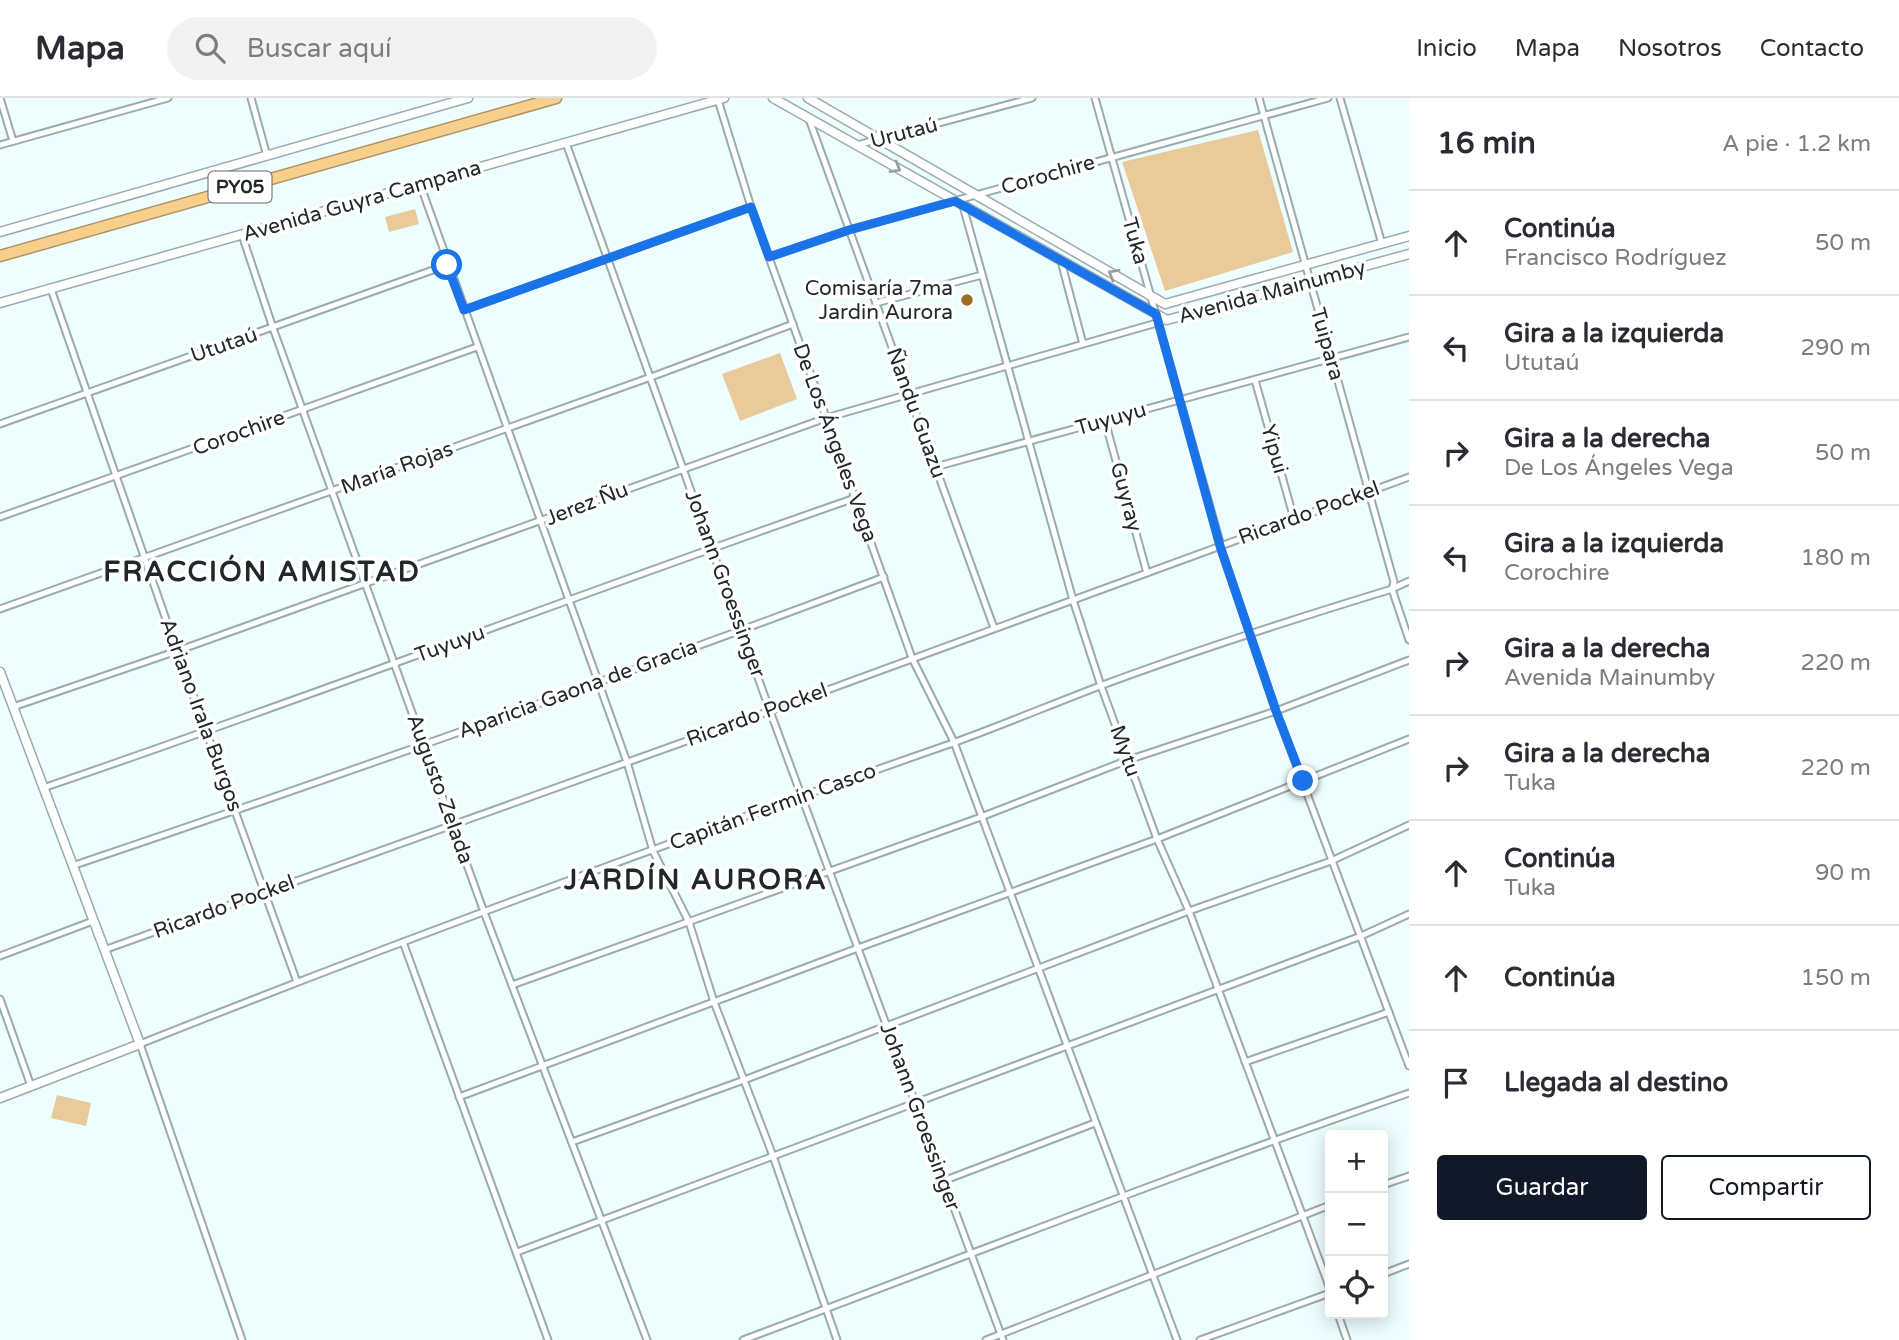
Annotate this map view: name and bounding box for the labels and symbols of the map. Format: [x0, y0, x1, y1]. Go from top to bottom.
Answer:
street label: Urutaú [867, 112, 941, 154]
street label: Corochire [998, 150, 1098, 200]
street label: Avenida Guyra Campana [240, 155, 484, 247]
one-way arrow [889, 160, 902, 173]
road number: PY05 [208, 172, 272, 202]
street label: Tuka [1116, 215, 1154, 267]
route start [431, 249, 462, 280]
street label: Avenida Mainumby [1176, 255, 1368, 329]
one-way arrow [1108, 269, 1121, 282]
place label: Comisaría 7ma Jardin Aurora [805, 276, 953, 325]
marker: Comisaría 7ma Jardin Aurora [959, 292, 975, 308]
street label: Tuipara [1305, 305, 1349, 383]
street label: Ututaú [187, 322, 261, 368]
street label: De Los Ángeles Vega [787, 340, 883, 546]
street label: Ñandu Guazu [881, 344, 951, 482]
street label: Tuyuyu [1073, 397, 1149, 441]
street label: Corochire [189, 405, 289, 461]
street label: Yipui [1255, 422, 1293, 476]
street label: María Rojas [337, 436, 457, 500]
street label: Guyray [1105, 460, 1147, 534]
street label: Ricardo Pockel [1235, 476, 1383, 550]
street label: Jerez Ñu [542, 477, 632, 531]
street label: Johann Groessinger [679, 487, 771, 681]
district label: FRACCIÓN AMISTAD [103, 554, 421, 589]
street label: Adriano Irala Burgos [154, 615, 248, 815]
street label: Tuyuyu [412, 620, 488, 668]
street label: Aparicia Gaona de Gracia [455, 634, 701, 744]
street label: Ricardo Pockel [683, 678, 831, 752]
street label: Augusto Zelada [401, 711, 479, 867]
street label: Mytu [1104, 722, 1146, 780]
street label: Capitán Fermín Casco [666, 758, 880, 856]
route end [1287, 765, 1318, 796]
district label: JARDÍN AURORA [563, 862, 828, 897]
street label: Ricardo Pockel [150, 870, 298, 944]
street label: Johann Groessinger [874, 1020, 966, 1214]

